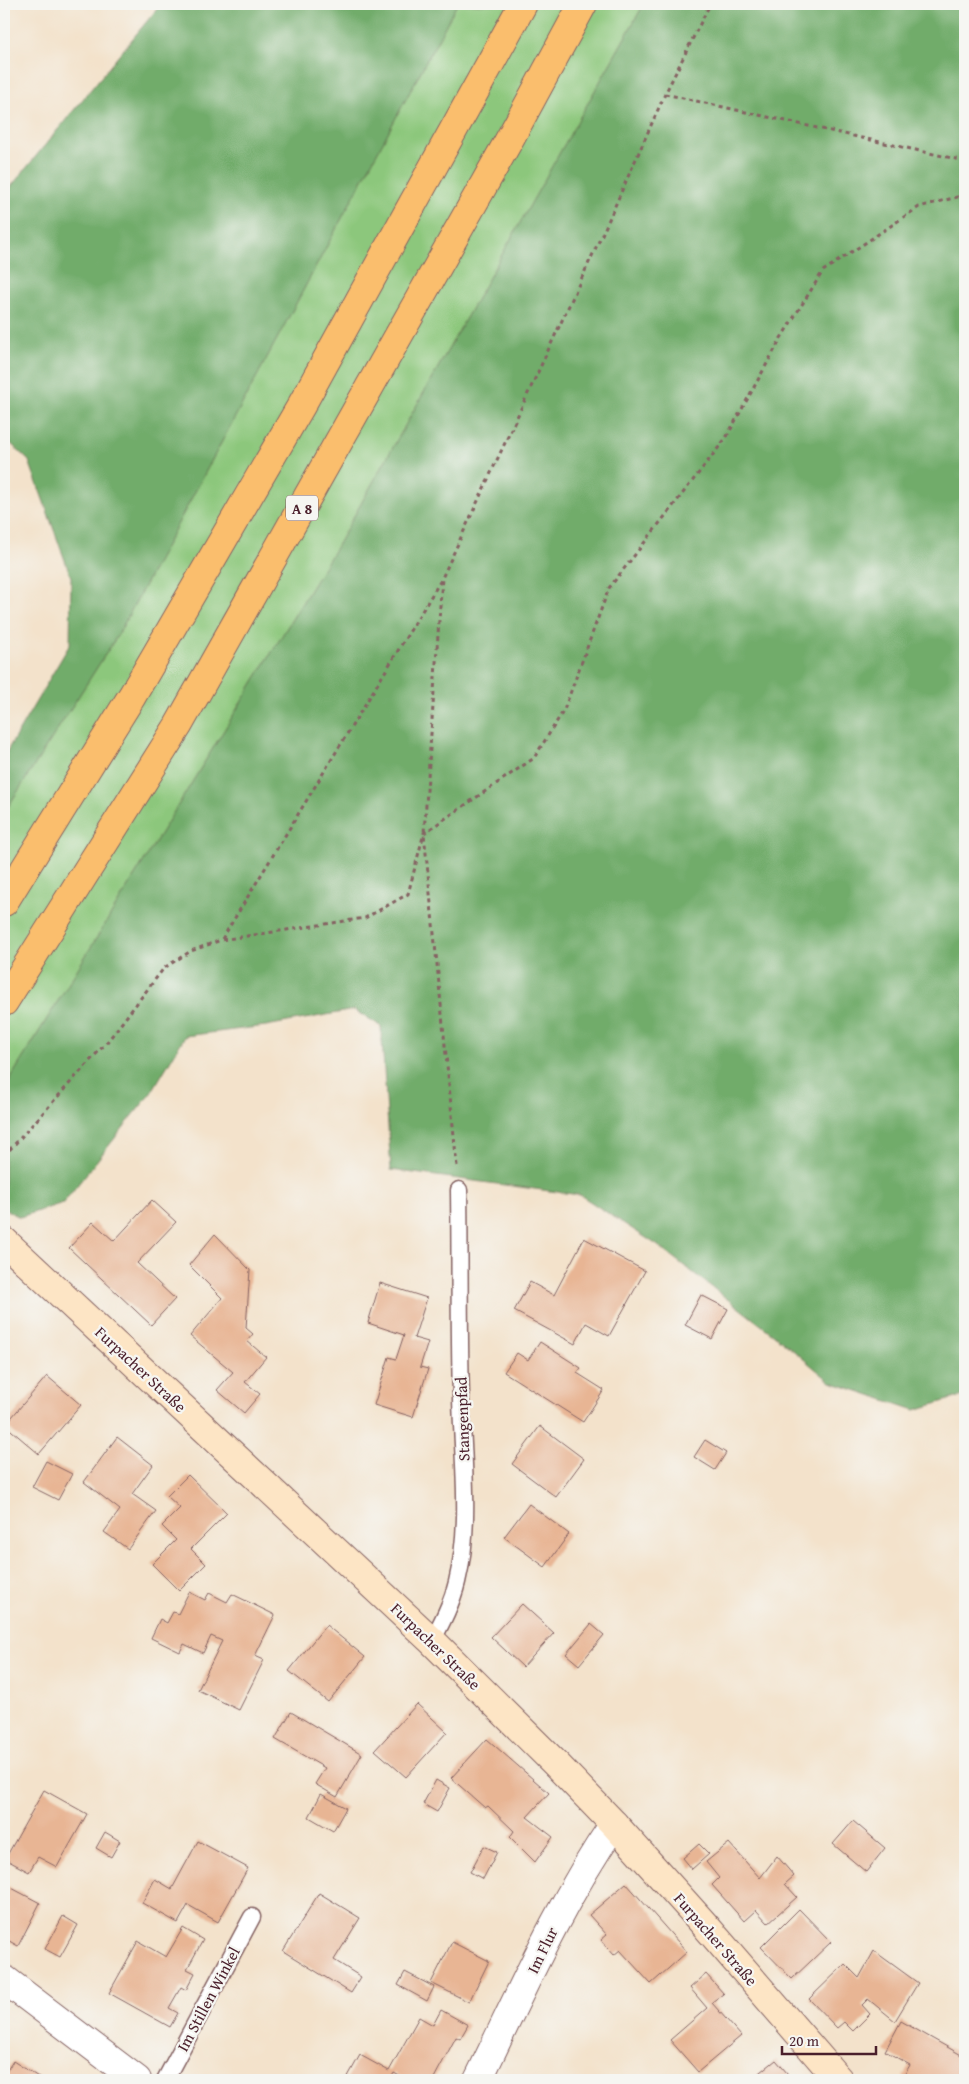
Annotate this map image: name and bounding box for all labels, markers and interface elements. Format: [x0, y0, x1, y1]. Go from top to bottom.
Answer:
road number: A 8 [286, 496, 318, 520]
street label: Furpacher Straße [90, 1320, 192, 1418]
street label: Stangenpfad [449, 1376, 475, 1462]
street label: Furpacher Straße [386, 1597, 486, 1695]
street label: Furpacher Straße [669, 1887, 763, 1991]
street label: Im Flur [520, 1922, 564, 1977]
street label: Im Stillen Winkel [170, 1942, 246, 2056]
scale bar [782, 2024, 875, 2056]
text: 20 m [789, 2030, 820, 2051]

